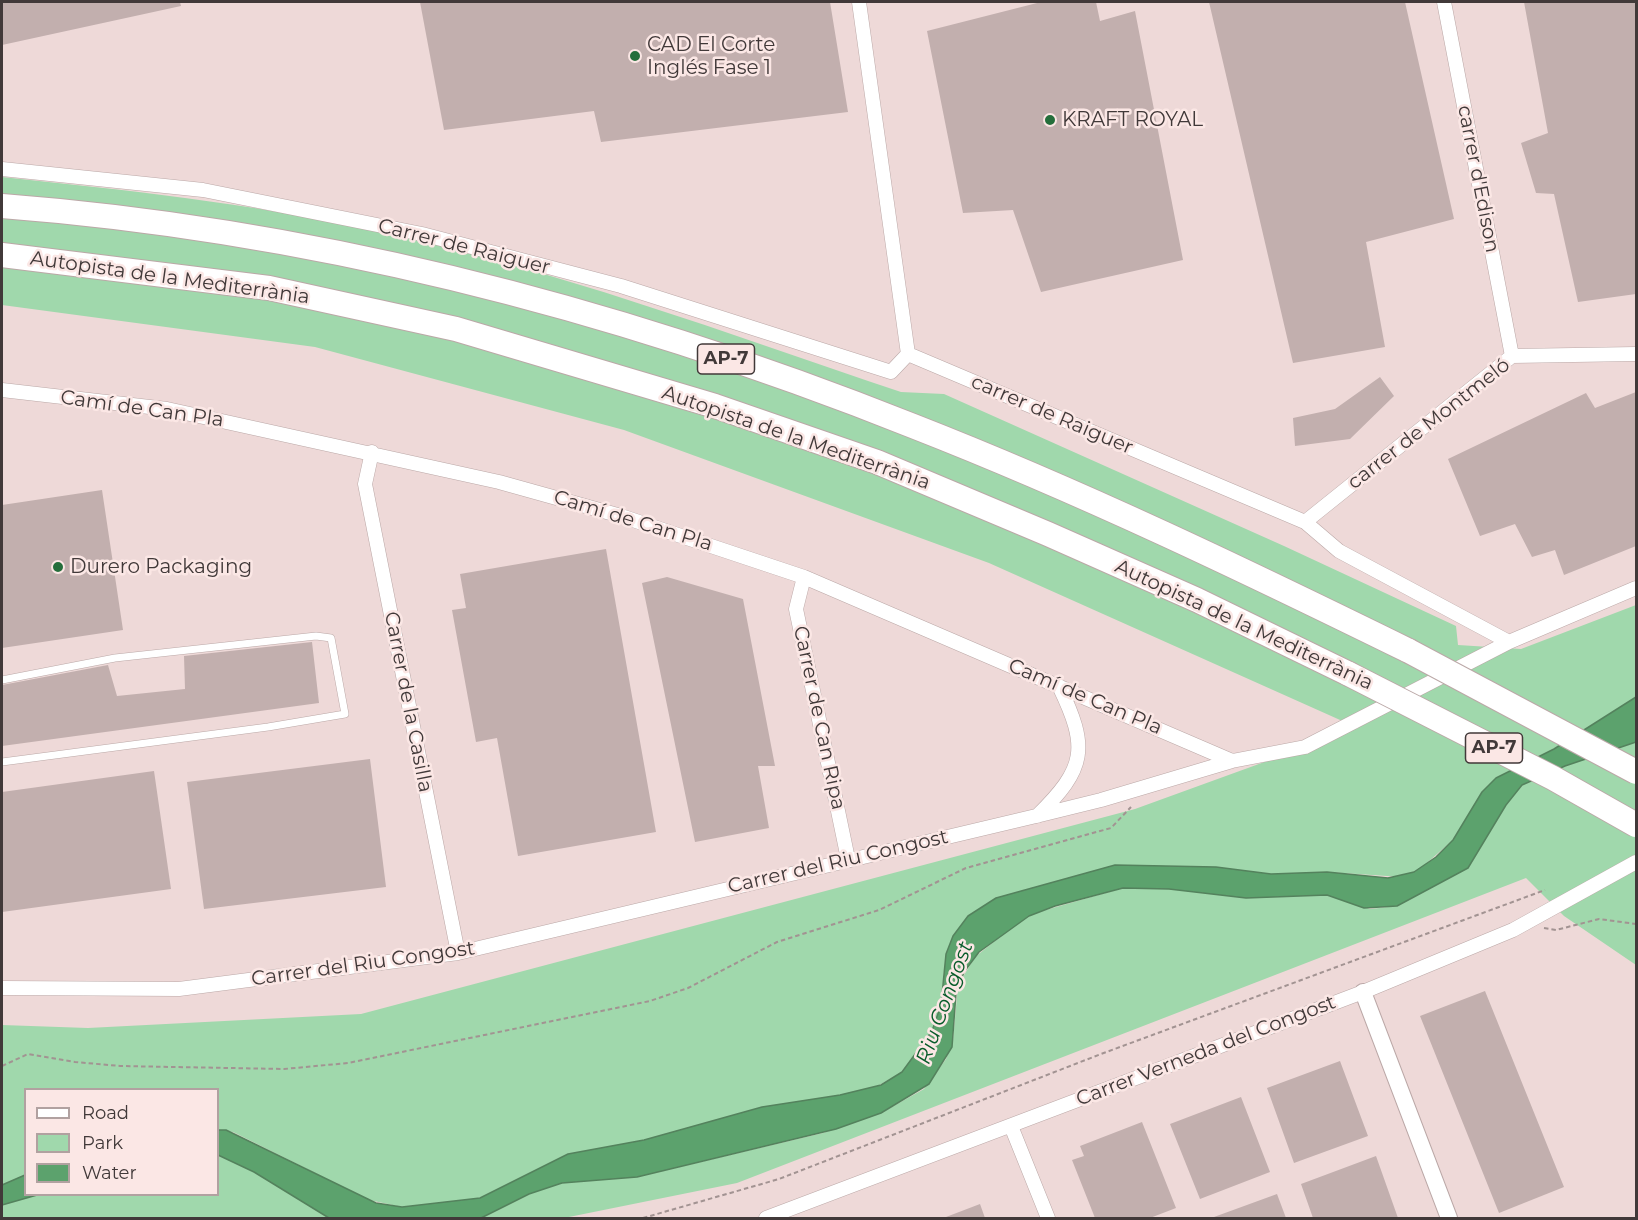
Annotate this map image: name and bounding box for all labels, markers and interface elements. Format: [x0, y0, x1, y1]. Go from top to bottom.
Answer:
place label: CAD El Corte Inglés Fase 1 [647, 33, 775, 80]
marker: CAD El Corte Inglés Fase 1 [628, 49, 642, 63]
street label: carrer d'Edison [1452, 103, 1504, 255]
place label: KRAFT ROYAL [1062, 108, 1203, 132]
marker: KRAFT ROYAL [1043, 113, 1057, 127]
street label: Carrer de Raiguer [375, 214, 553, 280]
street label: Autopista de la Mediterrània [29, 246, 311, 310]
road number: AP-7 [698, 344, 754, 374]
street label: carrer de Montmeló [1343, 353, 1515, 495]
street label: carrer de Raiguer [967, 370, 1137, 460]
street label: Autopista de la Mediterrània [659, 381, 933, 495]
street label: Camí de Can Pla [59, 386, 225, 432]
street label: Camí de Can Pla [551, 485, 715, 557]
place label: Durero Packaging [70, 555, 252, 579]
street label: Autopista de la Mediterrània [1111, 555, 1377, 695]
marker: Durero Packaging [51, 560, 65, 574]
street label: Carrer de la Casilla [379, 610, 437, 794]
street label: Carrer de Can Ripa [788, 624, 850, 812]
street label: Camí de Can Pla [1005, 654, 1165, 740]
road number: AP-7 [1466, 733, 1522, 763]
street label: Carrer del Riu Congost [725, 825, 951, 899]
street label: Carrer del Riu Congost [250, 936, 476, 992]
water label: Riu Congost [911, 938, 979, 1068]
street label: Carrer Verneda del Congost [1073, 990, 1339, 1112]
legend [24, 1088, 219, 1196]
text: Road [82, 1102, 129, 1124]
text: Park [82, 1132, 123, 1154]
text: Water [82, 1162, 137, 1184]

